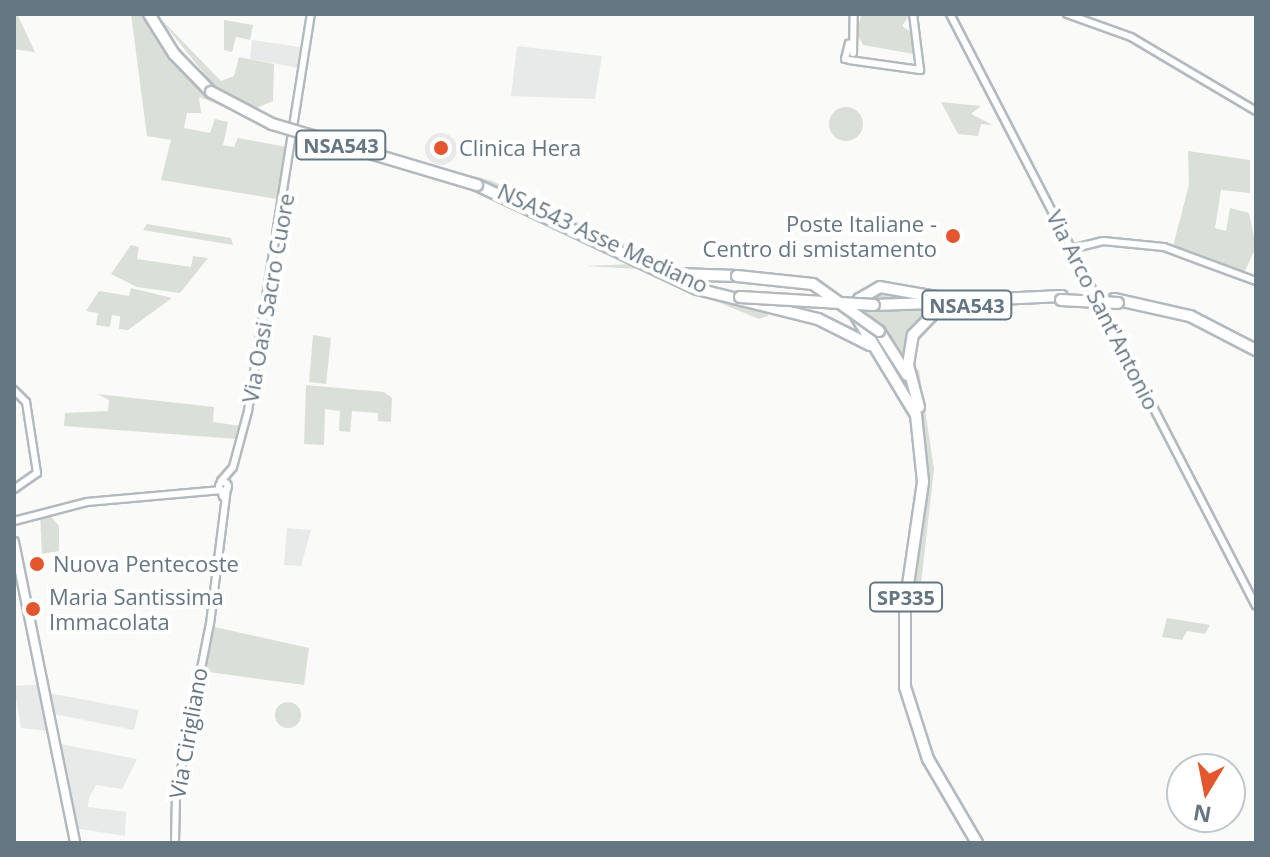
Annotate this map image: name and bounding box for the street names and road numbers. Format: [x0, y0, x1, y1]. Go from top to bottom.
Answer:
road number: NSA543 [295, 129, 387, 161]
street label: NSA543 Asse Mediano [494, 178, 712, 298]
street label: Via Oasi Sacro Cuore [237, 191, 299, 405]
street label: Via Arco Sant'Antonio [1041, 206, 1165, 414]
road number: NSA543 [921, 289, 1013, 321]
road number: SP335 [868, 581, 944, 613]
street label: Via Cirigliano [163, 665, 213, 801]

